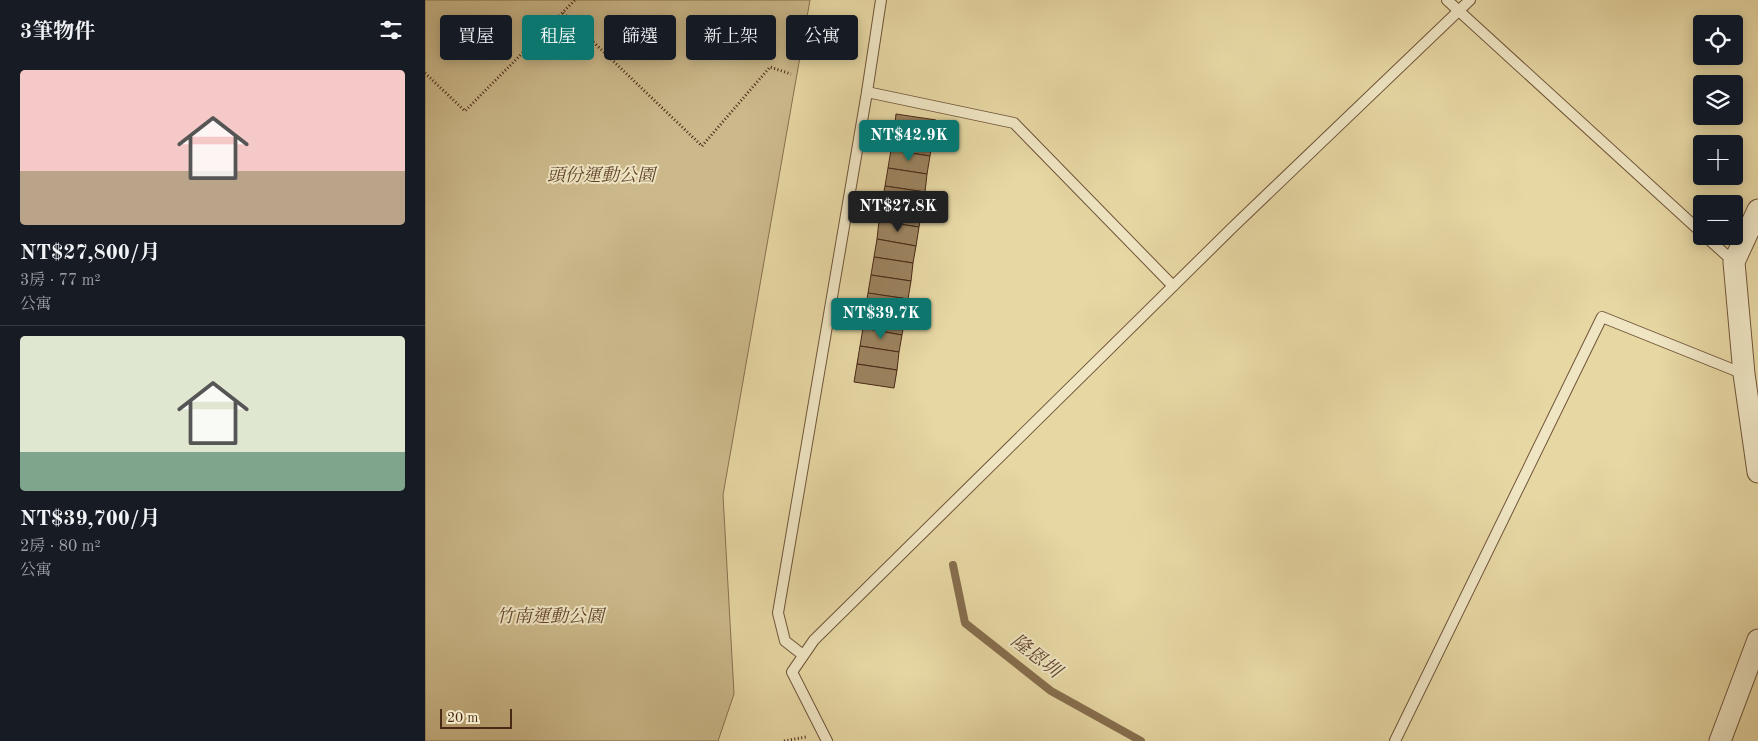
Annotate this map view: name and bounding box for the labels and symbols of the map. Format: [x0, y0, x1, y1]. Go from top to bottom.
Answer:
pin: NT$42.9K [857, 120, 961, 162]
park label: 頭份運動公園 [547, 165, 658, 185]
pin: NT$27.8K [846, 190, 950, 233]
pin: NT$39.7K [829, 298, 933, 340]
park label: 竹南運動公園 [496, 606, 607, 626]
water label: 隆恩圳 [1007, 630, 1067, 684]
scale bar [440, 706, 513, 729]

